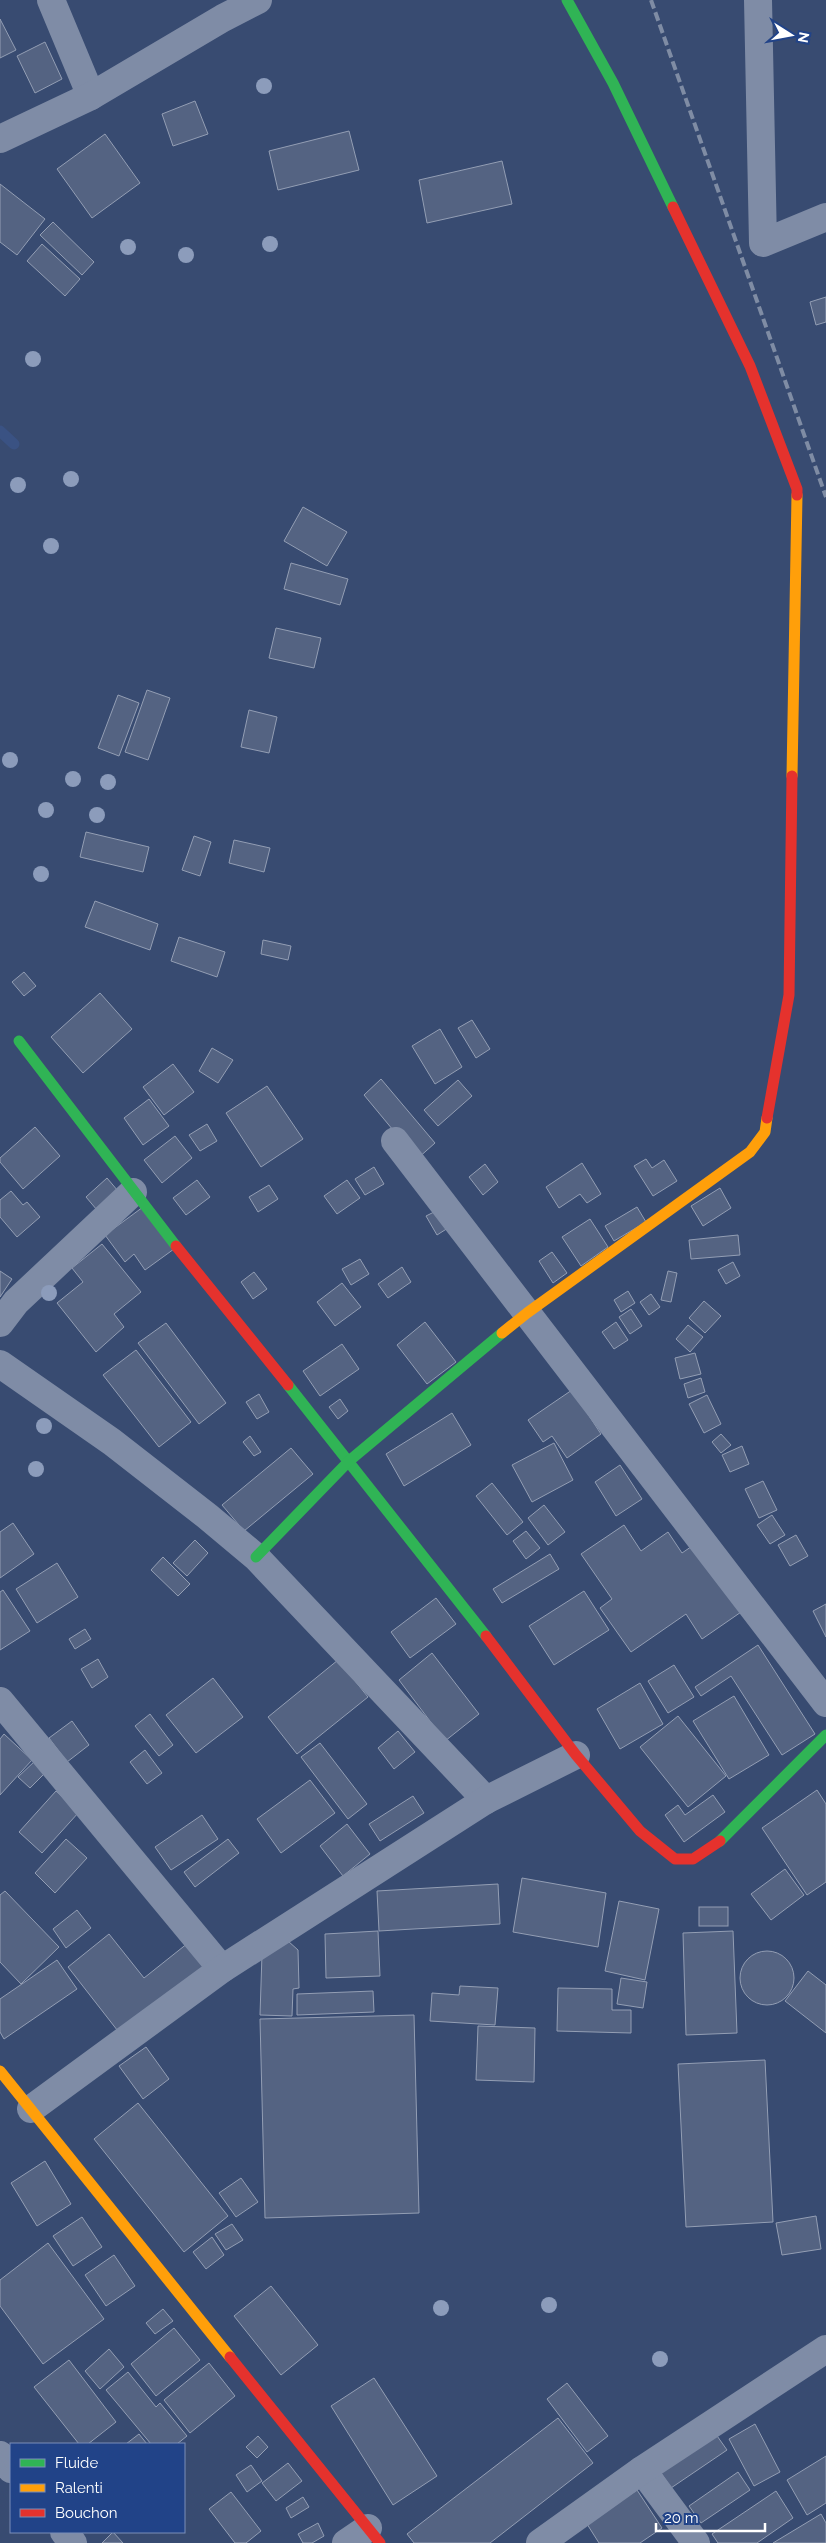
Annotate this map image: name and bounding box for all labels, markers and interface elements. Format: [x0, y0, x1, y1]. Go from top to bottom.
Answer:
north arrow [766, 10, 816, 60]
text: N [795, 31, 813, 44]
legend [10, 2443, 185, 2533]
text: Fluide [55, 2454, 98, 2472]
text: Ralenti [55, 2479, 103, 2497]
scale bar [656, 2500, 765, 2532]
text: Bouchon [55, 2504, 117, 2522]
text: 20 m [664, 2509, 699, 2527]

